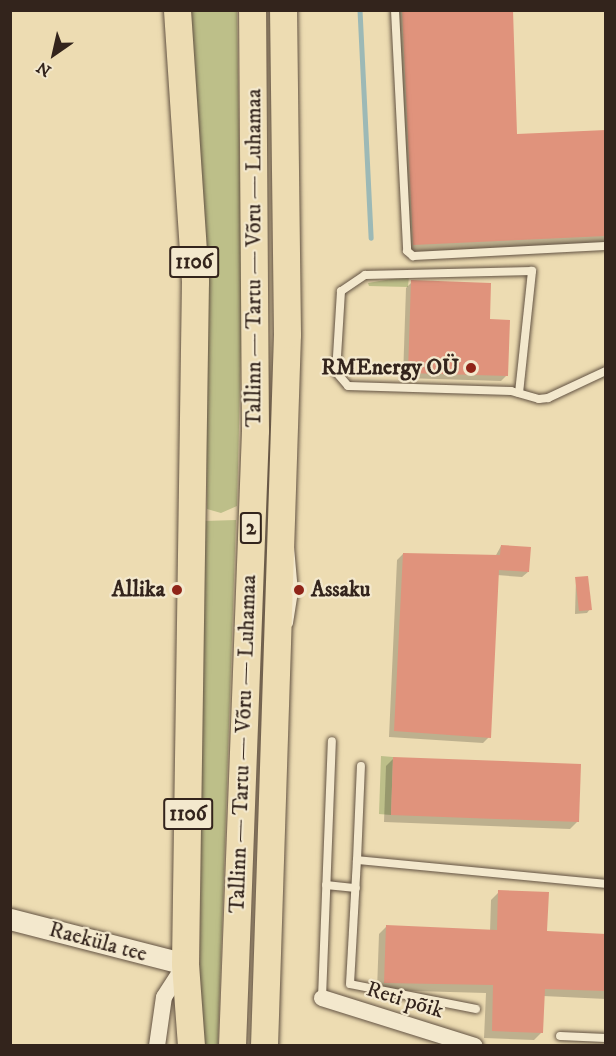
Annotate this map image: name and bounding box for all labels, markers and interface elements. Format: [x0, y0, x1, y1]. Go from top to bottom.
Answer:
north arrow [24, 24, 84, 84]
text: N [33, 57, 55, 81]
street label: Tallinn — Tartu — Võru — Luhamaa [241, 89, 267, 427]
road number: 1106 [168, 244, 220, 280]
place label: RMEnergy OÜ [321, 355, 459, 381]
marker: RMEnergy OÜ [464, 361, 478, 375]
road number: 2 [239, 510, 263, 546]
street label: Tallinn — Tartu — Võru — Luhamaa [224, 574, 262, 914]
place label: Allika [112, 577, 165, 603]
place label: Assaku [311, 577, 370, 603]
marker: Allika [170, 583, 184, 597]
marker: Assaku [292, 583, 306, 597]
road number: 1106 [162, 796, 213, 832]
street label: Raeküla tee [46, 916, 150, 968]
street label: Reti põik [363, 976, 447, 1024]

